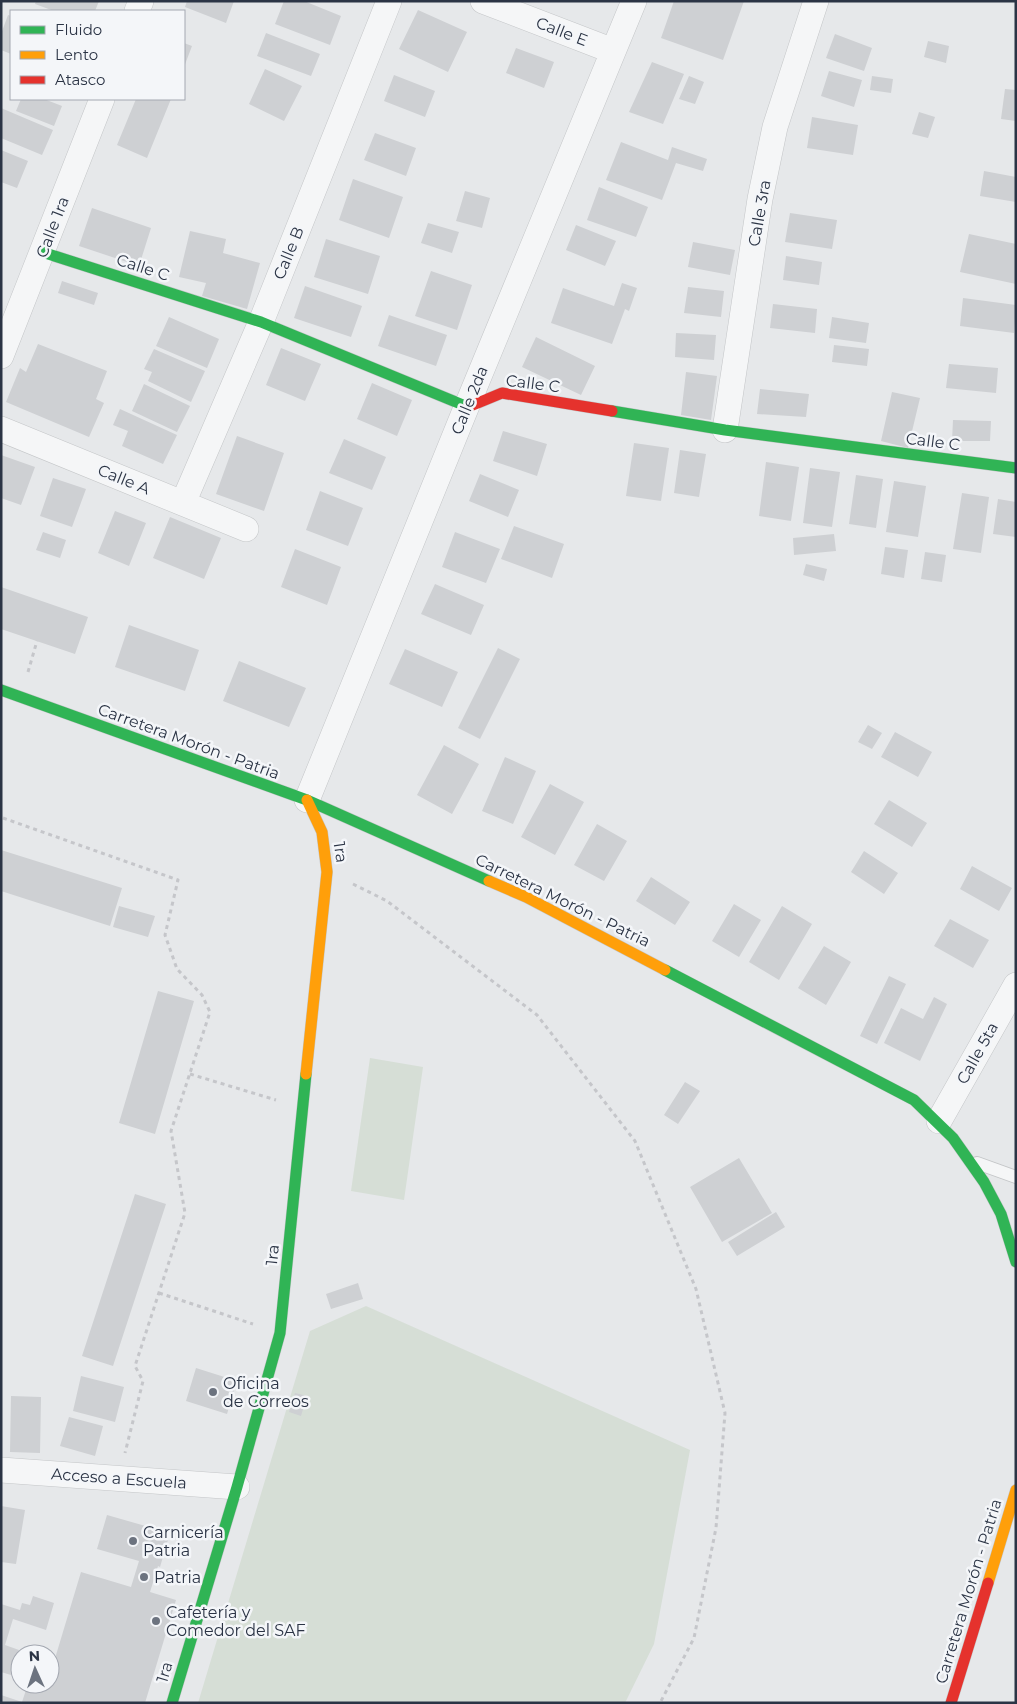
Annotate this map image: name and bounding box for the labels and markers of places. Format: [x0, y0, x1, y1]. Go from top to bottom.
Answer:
place label: Oficina de Correos [223, 1374, 309, 1411]
marker: Oficina de Correos [207, 1386, 219, 1398]
place label: Carnicería Patria [143, 1523, 224, 1560]
marker: Carnicería Patria [127, 1535, 139, 1547]
place label: Patria [154, 1568, 201, 1587]
marker: Patria [138, 1571, 150, 1583]
place label: Cafetería y Comedor del SAF [166, 1603, 306, 1640]
marker: Cafetería y Comedor del SAF [150, 1615, 162, 1627]

